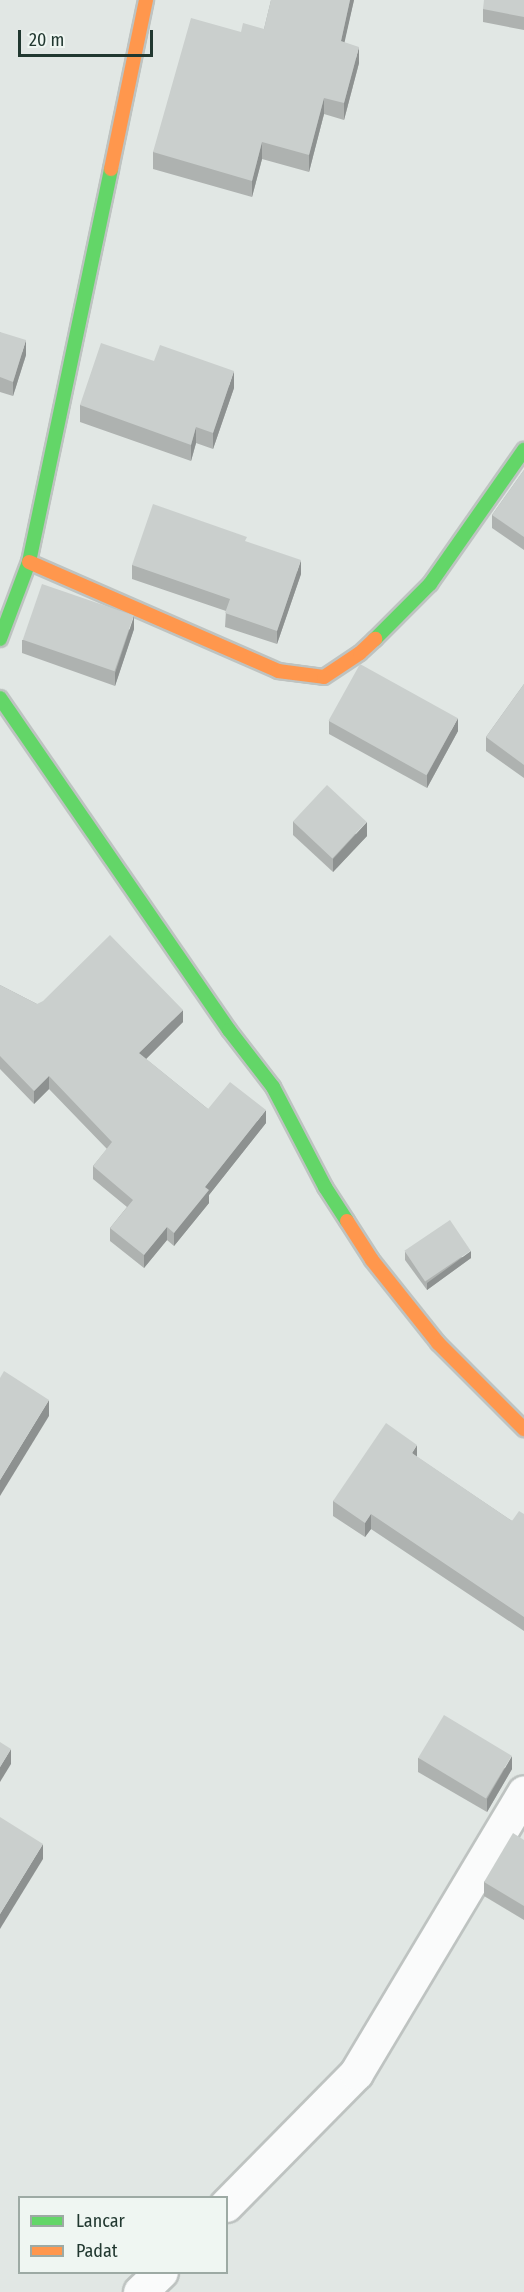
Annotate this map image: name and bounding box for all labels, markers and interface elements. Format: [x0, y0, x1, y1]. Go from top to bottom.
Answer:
scale bar [21, 18, 156, 56]
text: 20 m [29, 29, 64, 51]
legend [18, 2196, 228, 2274]
text: Lancar [76, 2210, 125, 2232]
text: Padat [76, 2240, 118, 2262]

